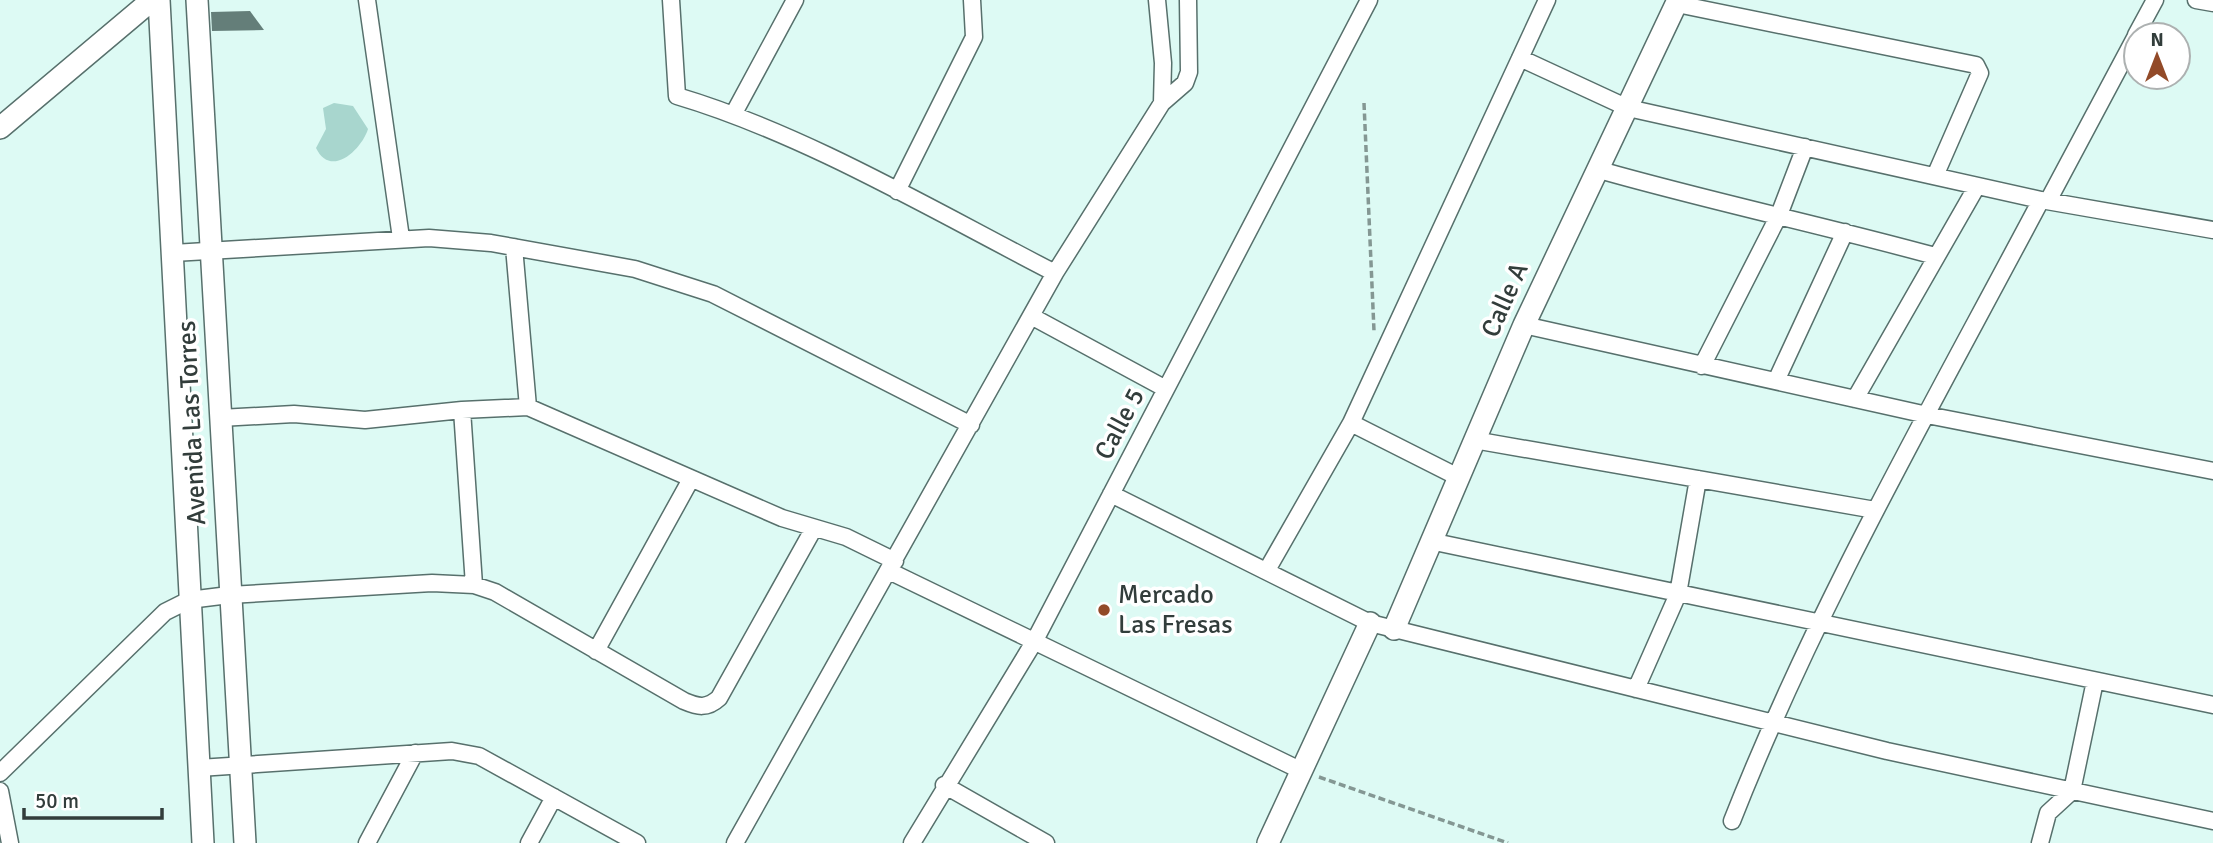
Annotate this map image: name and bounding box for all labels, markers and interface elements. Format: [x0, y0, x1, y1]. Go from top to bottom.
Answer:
north arrow [2122, 21, 2192, 91]
text: N [2150, 28, 2164, 52]
street label: Calle A [1475, 258, 1536, 342]
street label: Avenida Las Torres [171, 320, 213, 526]
street label: Calle 5 [1088, 383, 1152, 465]
place label: Mercado Las Fresas [1118, 579, 1233, 641]
marker: Mercado Las Fresas [1096, 602, 1112, 618]
scale bar [24, 776, 163, 820]
text: 50 m [35, 788, 79, 814]

